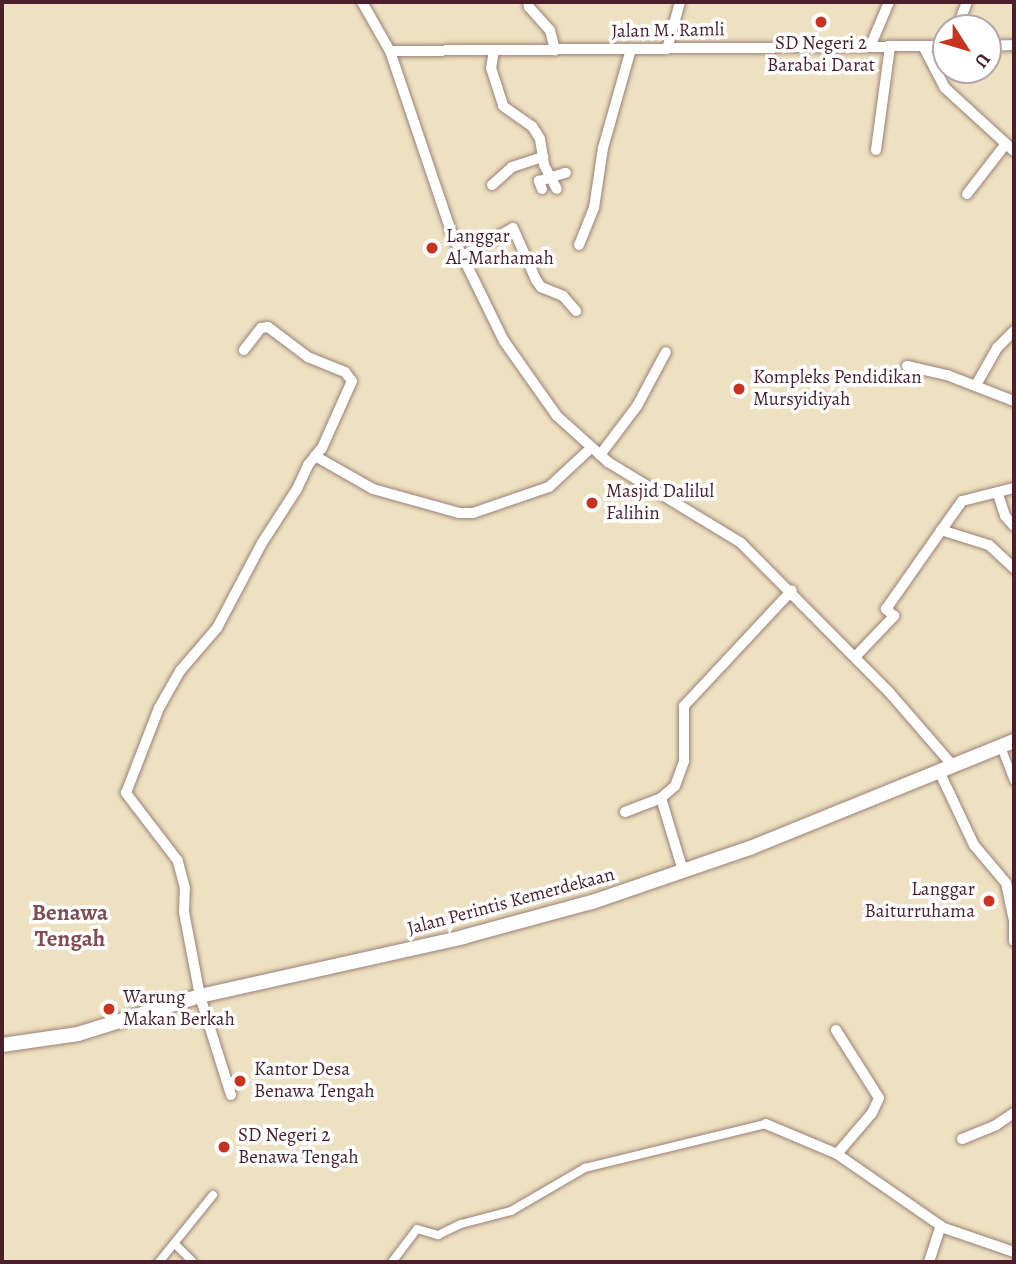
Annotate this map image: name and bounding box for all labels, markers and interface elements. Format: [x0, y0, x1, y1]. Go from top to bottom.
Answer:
marker: SD Negeri 2 Barabai Darat [813, 14, 829, 30]
north arrow [932, 14, 1002, 84]
street label: Jalan M. Ramli [611, 19, 725, 43]
place label: SD Negeri 2 Barabai Darat [767, 33, 875, 77]
text: U [968, 48, 996, 73]
place label: Langgar Al-Marhamah [446, 226, 554, 270]
marker: Langgar Al-Marhamah [424, 240, 440, 256]
place label: Kompleks Pendidikan Mursyidiyah [753, 367, 922, 411]
marker: Kompleks Pendidikan Mursyidiyah [731, 381, 747, 397]
place label: Masjid Dalilul Falihin [606, 481, 714, 525]
marker: Masjid Dalilul Falihin [584, 495, 600, 511]
street label: Jalan Perintis Kemerdekaan [405, 863, 617, 941]
place label: Langgar Baiturruhama [864, 879, 975, 923]
marker: Langgar Baiturruhama [981, 893, 997, 909]
district label: Benawa Tengah [32, 899, 108, 953]
place label: Warung Makan Berkah [123, 987, 235, 1031]
marker: Warung Makan Berkah [101, 1001, 117, 1017]
place label: Kantor Desa Benawa Tengah [254, 1059, 375, 1103]
marker: Kantor Desa Benawa Tengah [232, 1073, 248, 1089]
place label: SD Negeri 2 Benawa Tengah [238, 1125, 359, 1169]
marker: SD Negeri 2 Benawa Tengah [216, 1139, 232, 1155]

